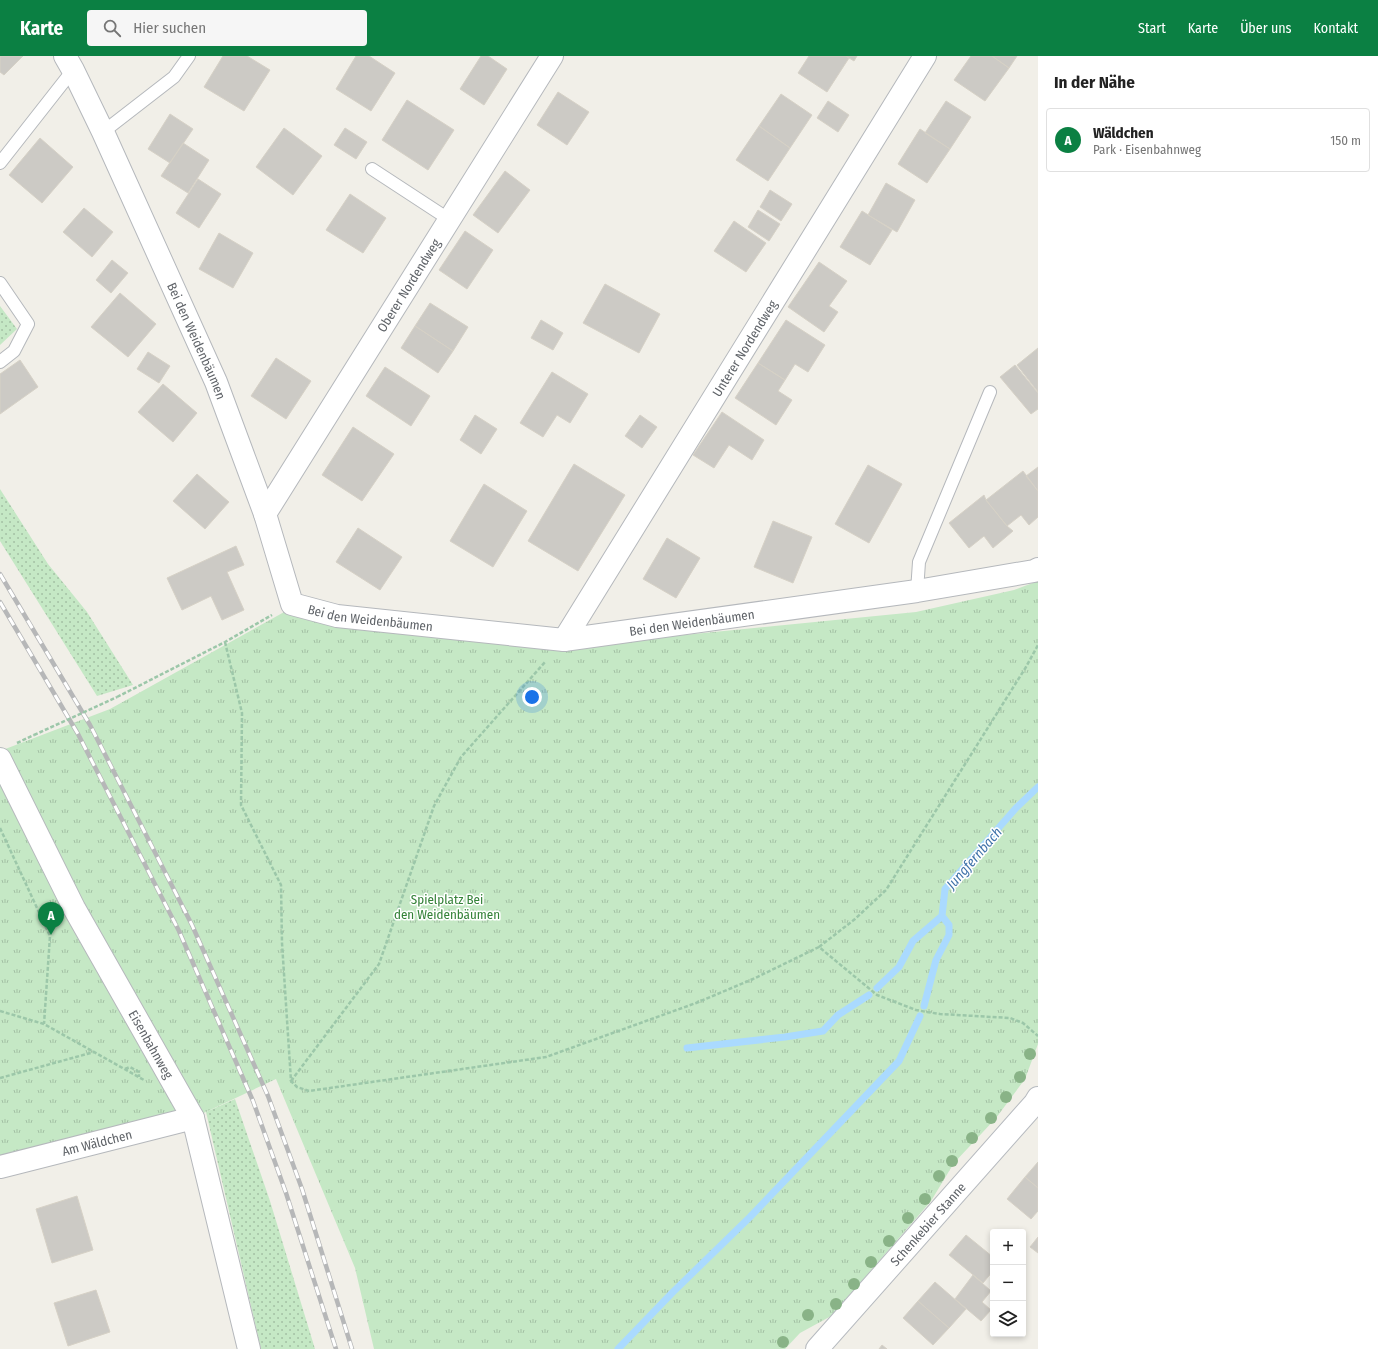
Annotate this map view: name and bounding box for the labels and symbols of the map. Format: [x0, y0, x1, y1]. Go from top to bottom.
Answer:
street label: Oberer Nordendweg [374, 235, 444, 335]
street label: Bei den Weidenbäumen [164, 280, 229, 401]
street label: Unterer Nordendweg [709, 297, 781, 399]
street label: Bei den Weidenbäumen [306, 602, 434, 634]
street label: Bei den Weidenbäumen [628, 607, 755, 639]
your location [522, 687, 542, 707]
water label: Jungfernbach [942, 824, 1006, 894]
park label: Spielplatz Bei den Weidenbäumen [394, 892, 500, 922]
pin: A [38, 902, 64, 935]
street label: Eisenbahnweg [125, 1008, 177, 1082]
street label: Am Wäldchen [61, 1127, 134, 1159]
street label: Schenkebier Stanne [887, 1180, 969, 1269]

